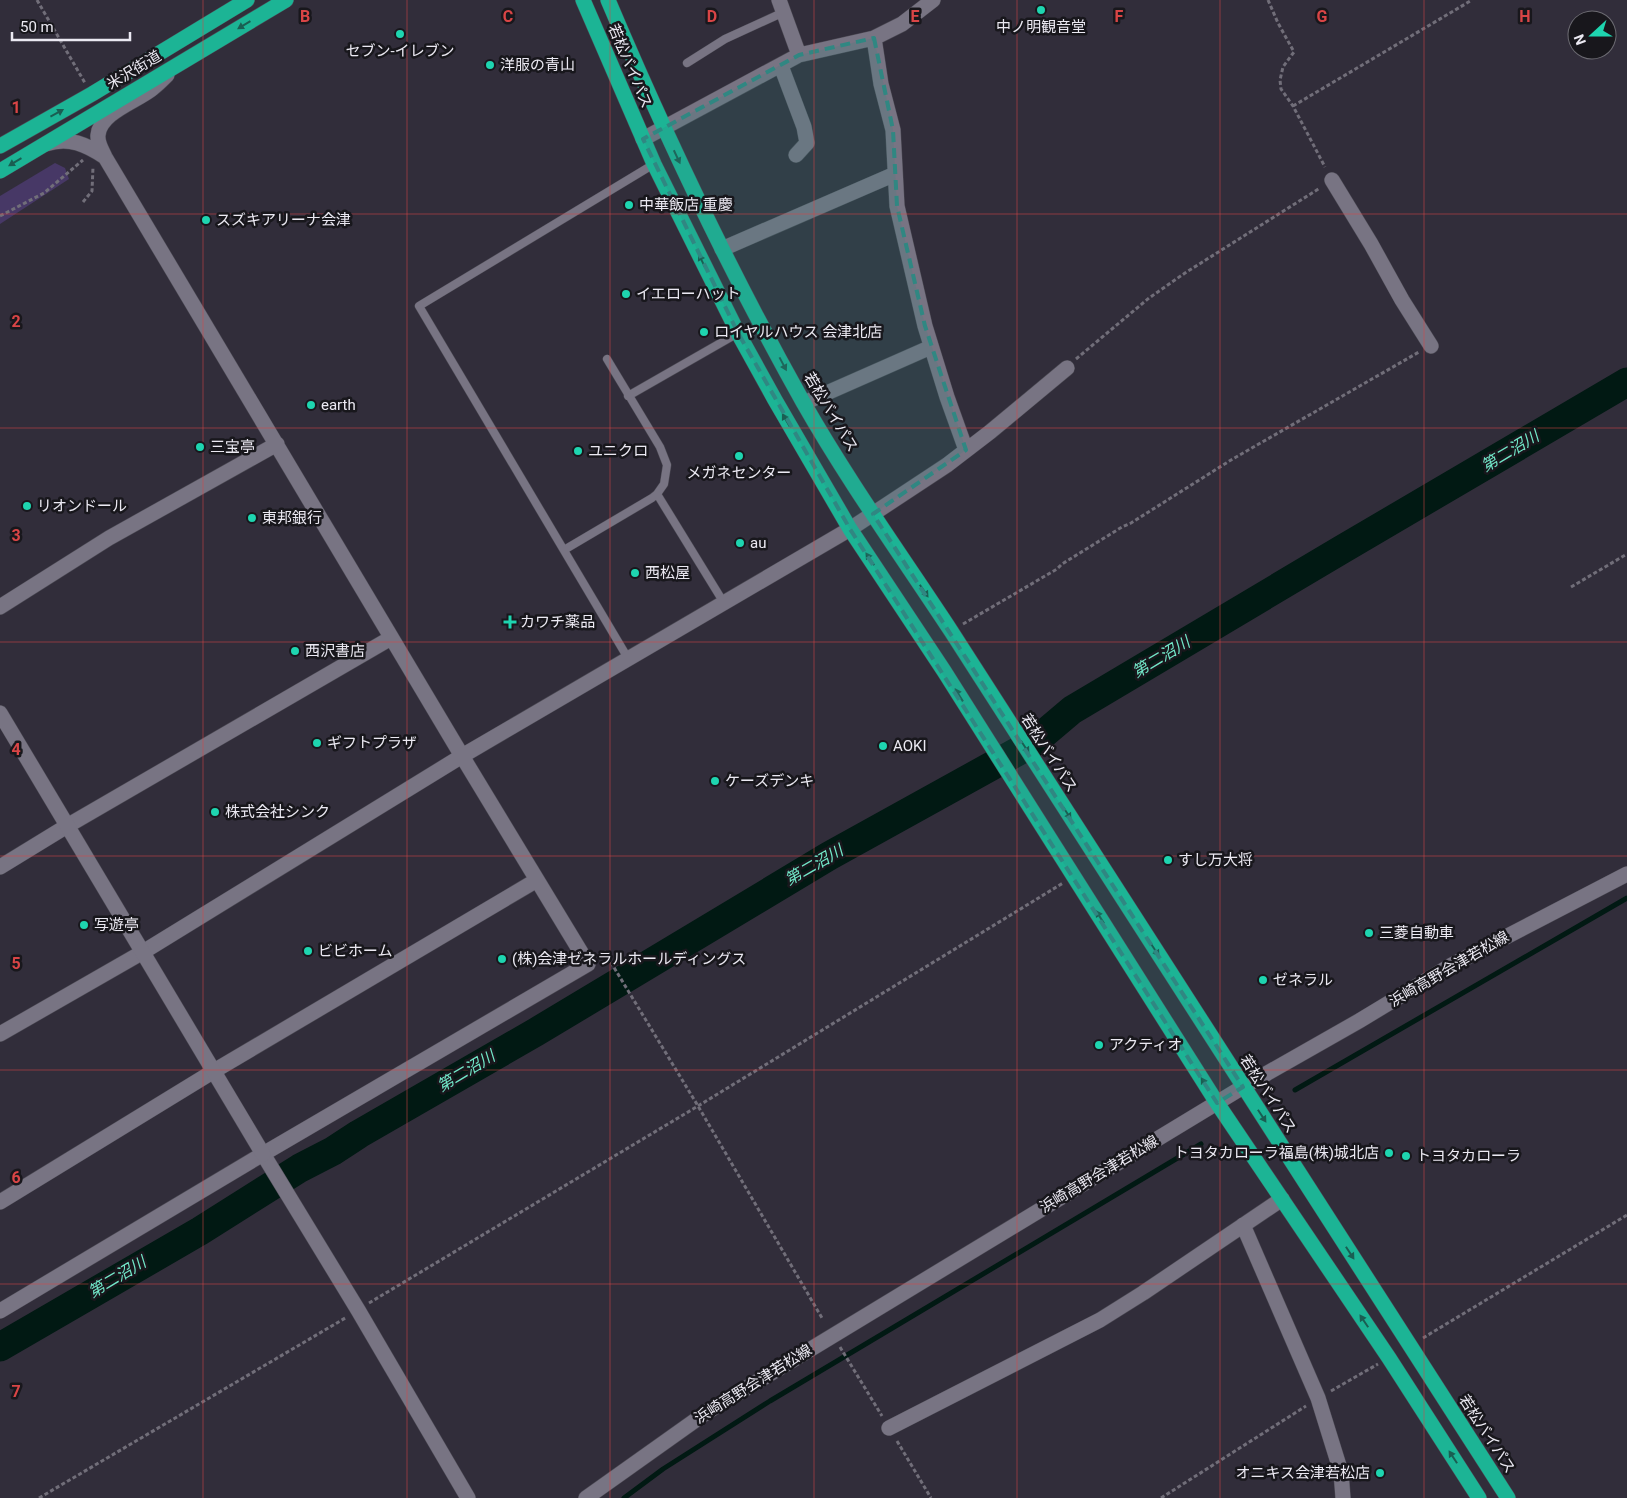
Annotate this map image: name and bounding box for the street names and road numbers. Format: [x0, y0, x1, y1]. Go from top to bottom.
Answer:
street label: 若松バイパス [604, 21, 656, 111]
street label: 米沢街道 [104, 47, 164, 93]
street label: 若松バイパス [800, 369, 862, 455]
street label: 若松バイパス [1017, 710, 1081, 796]
street label: 浜崎高野会津若松線 [1386, 927, 1512, 1011]
street label: 若松バイパス [1236, 1051, 1300, 1137]
street label: 浜崎高野会津若松線 [1036, 1132, 1162, 1216]
street label: 浜崎高野会津若松線 [691, 1341, 815, 1427]
street label: 若松バイパス [1455, 1391, 1519, 1477]

